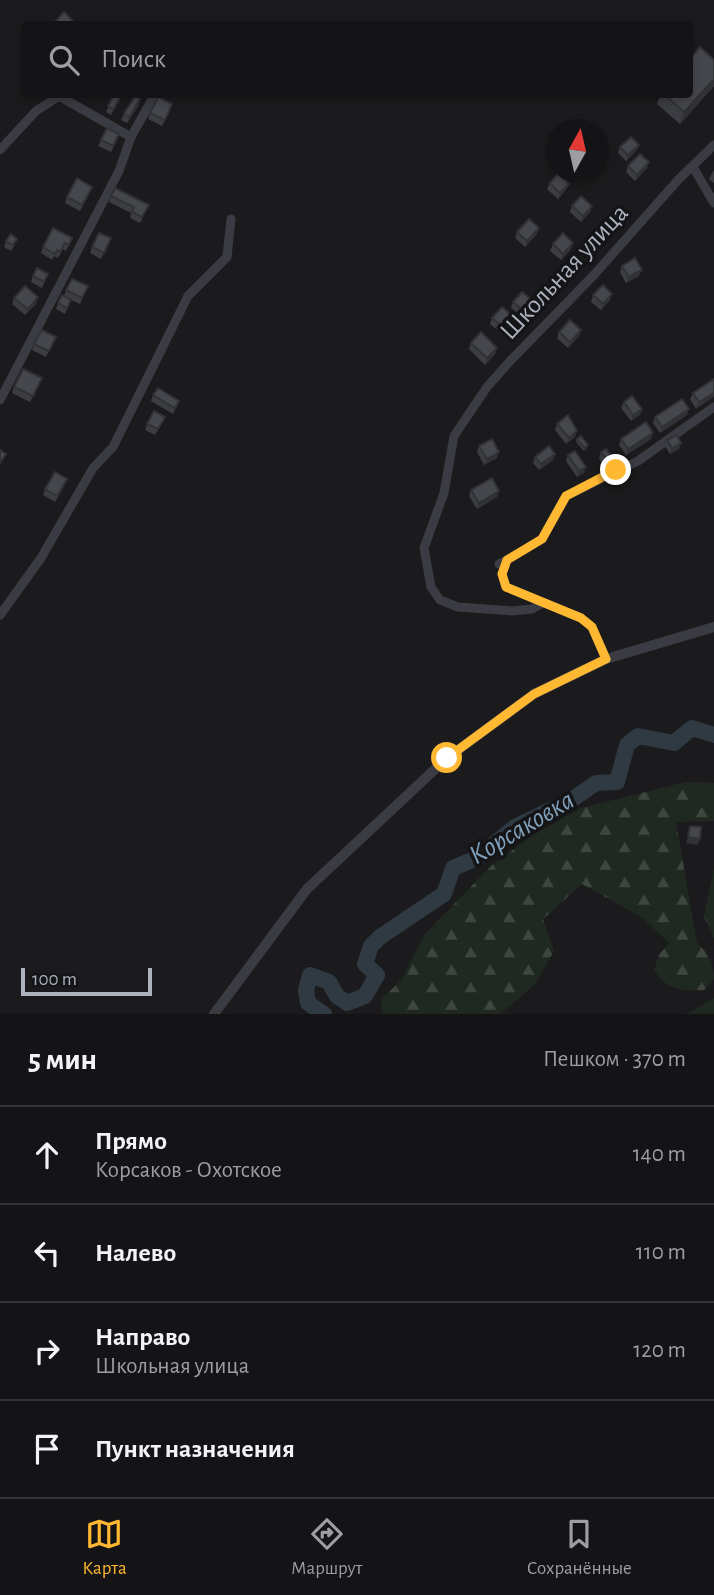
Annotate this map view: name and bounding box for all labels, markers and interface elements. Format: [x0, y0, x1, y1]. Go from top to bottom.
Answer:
search box [21, 21, 693, 98]
icon: search [45, 41, 83, 79]
text: Поиск [101, 46, 166, 72]
north arrow [546, 119, 609, 182]
street label: Школьная улица [495, 199, 633, 345]
route end [600, 454, 631, 485]
route start [431, 742, 462, 773]
water label: Корсаковка [465, 786, 579, 870]
scale bar [21, 965, 152, 997]
text: 100 m [32, 970, 77, 989]
text: 5 мин [28, 1045, 97, 1075]
text: Пешком · 370 m [543, 1048, 686, 1071]
text: Прямо [95, 1128, 167, 1154]
icon: ahead [28, 1136, 66, 1174]
text: 140 m [633, 1143, 686, 1166]
text: Корсаков - Охотское [95, 1159, 282, 1182]
icon: left [28, 1234, 66, 1272]
text: Налево [95, 1240, 176, 1266]
text: 110 m [636, 1241, 686, 1264]
text: Направо [95, 1324, 190, 1350]
icon: right [28, 1332, 66, 1370]
text: 120 m [633, 1339, 686, 1362]
text: Школьная улица [95, 1355, 249, 1378]
icon: arrive [28, 1430, 66, 1468]
text: Пункт назначения [95, 1436, 295, 1462]
tab: Карта [82, 1515, 127, 1580]
tab: Маршрут [291, 1515, 362, 1580]
tab: Сохранённые [527, 1515, 632, 1580]

